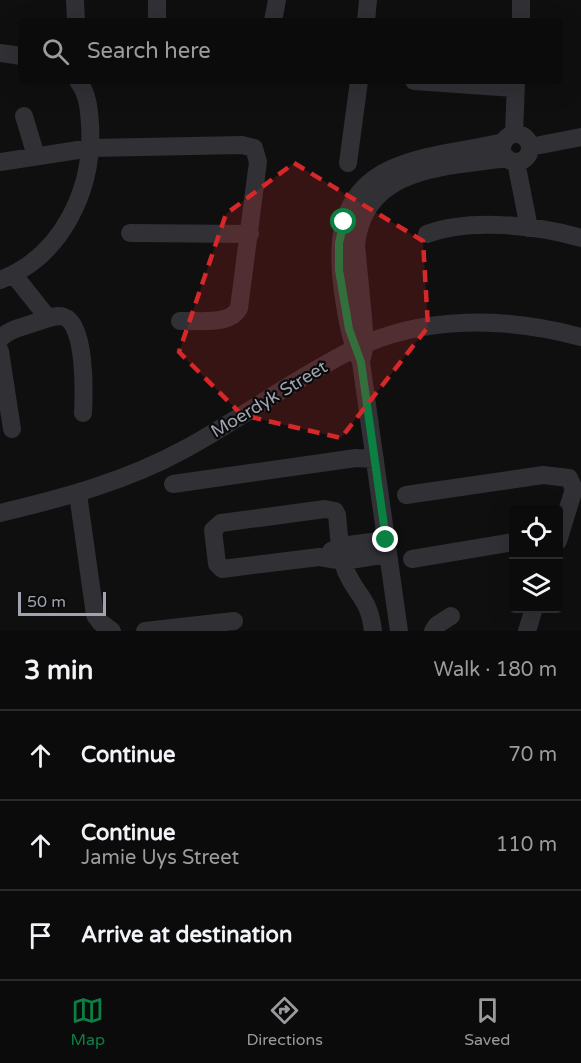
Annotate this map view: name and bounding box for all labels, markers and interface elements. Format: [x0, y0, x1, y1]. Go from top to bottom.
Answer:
search box [18, 18, 563, 84]
icon: search [39, 35, 72, 68]
text: Search here [87, 38, 211, 64]
route start [330, 208, 356, 234]
street label: Moerdyk Street [207, 356, 331, 442]
map controls [509, 505, 563, 613]
button: locate [509, 505, 563, 559]
route end [372, 526, 398, 552]
button: layers [509, 559, 563, 613]
scale bar [18, 589, 106, 616]
text: 50 m [27, 592, 66, 612]
text: 3 min [24, 655, 93, 686]
text: Walk · 180 m [434, 658, 557, 682]
icon: ahead [24, 739, 57, 772]
text: Continue [81, 742, 176, 768]
text: 70 m [508, 743, 557, 767]
text: Continue [81, 820, 176, 846]
icon: ahead [24, 829, 57, 862]
text: 110 m [496, 833, 557, 857]
text: Jamie Uys Street [81, 846, 239, 870]
icon: arrive [24, 919, 57, 952]
text: Arrive at destination [81, 922, 292, 948]
tab: Map [71, 994, 105, 1050]
tab: Directions [246, 994, 323, 1050]
tab: Saved [464, 994, 510, 1050]

